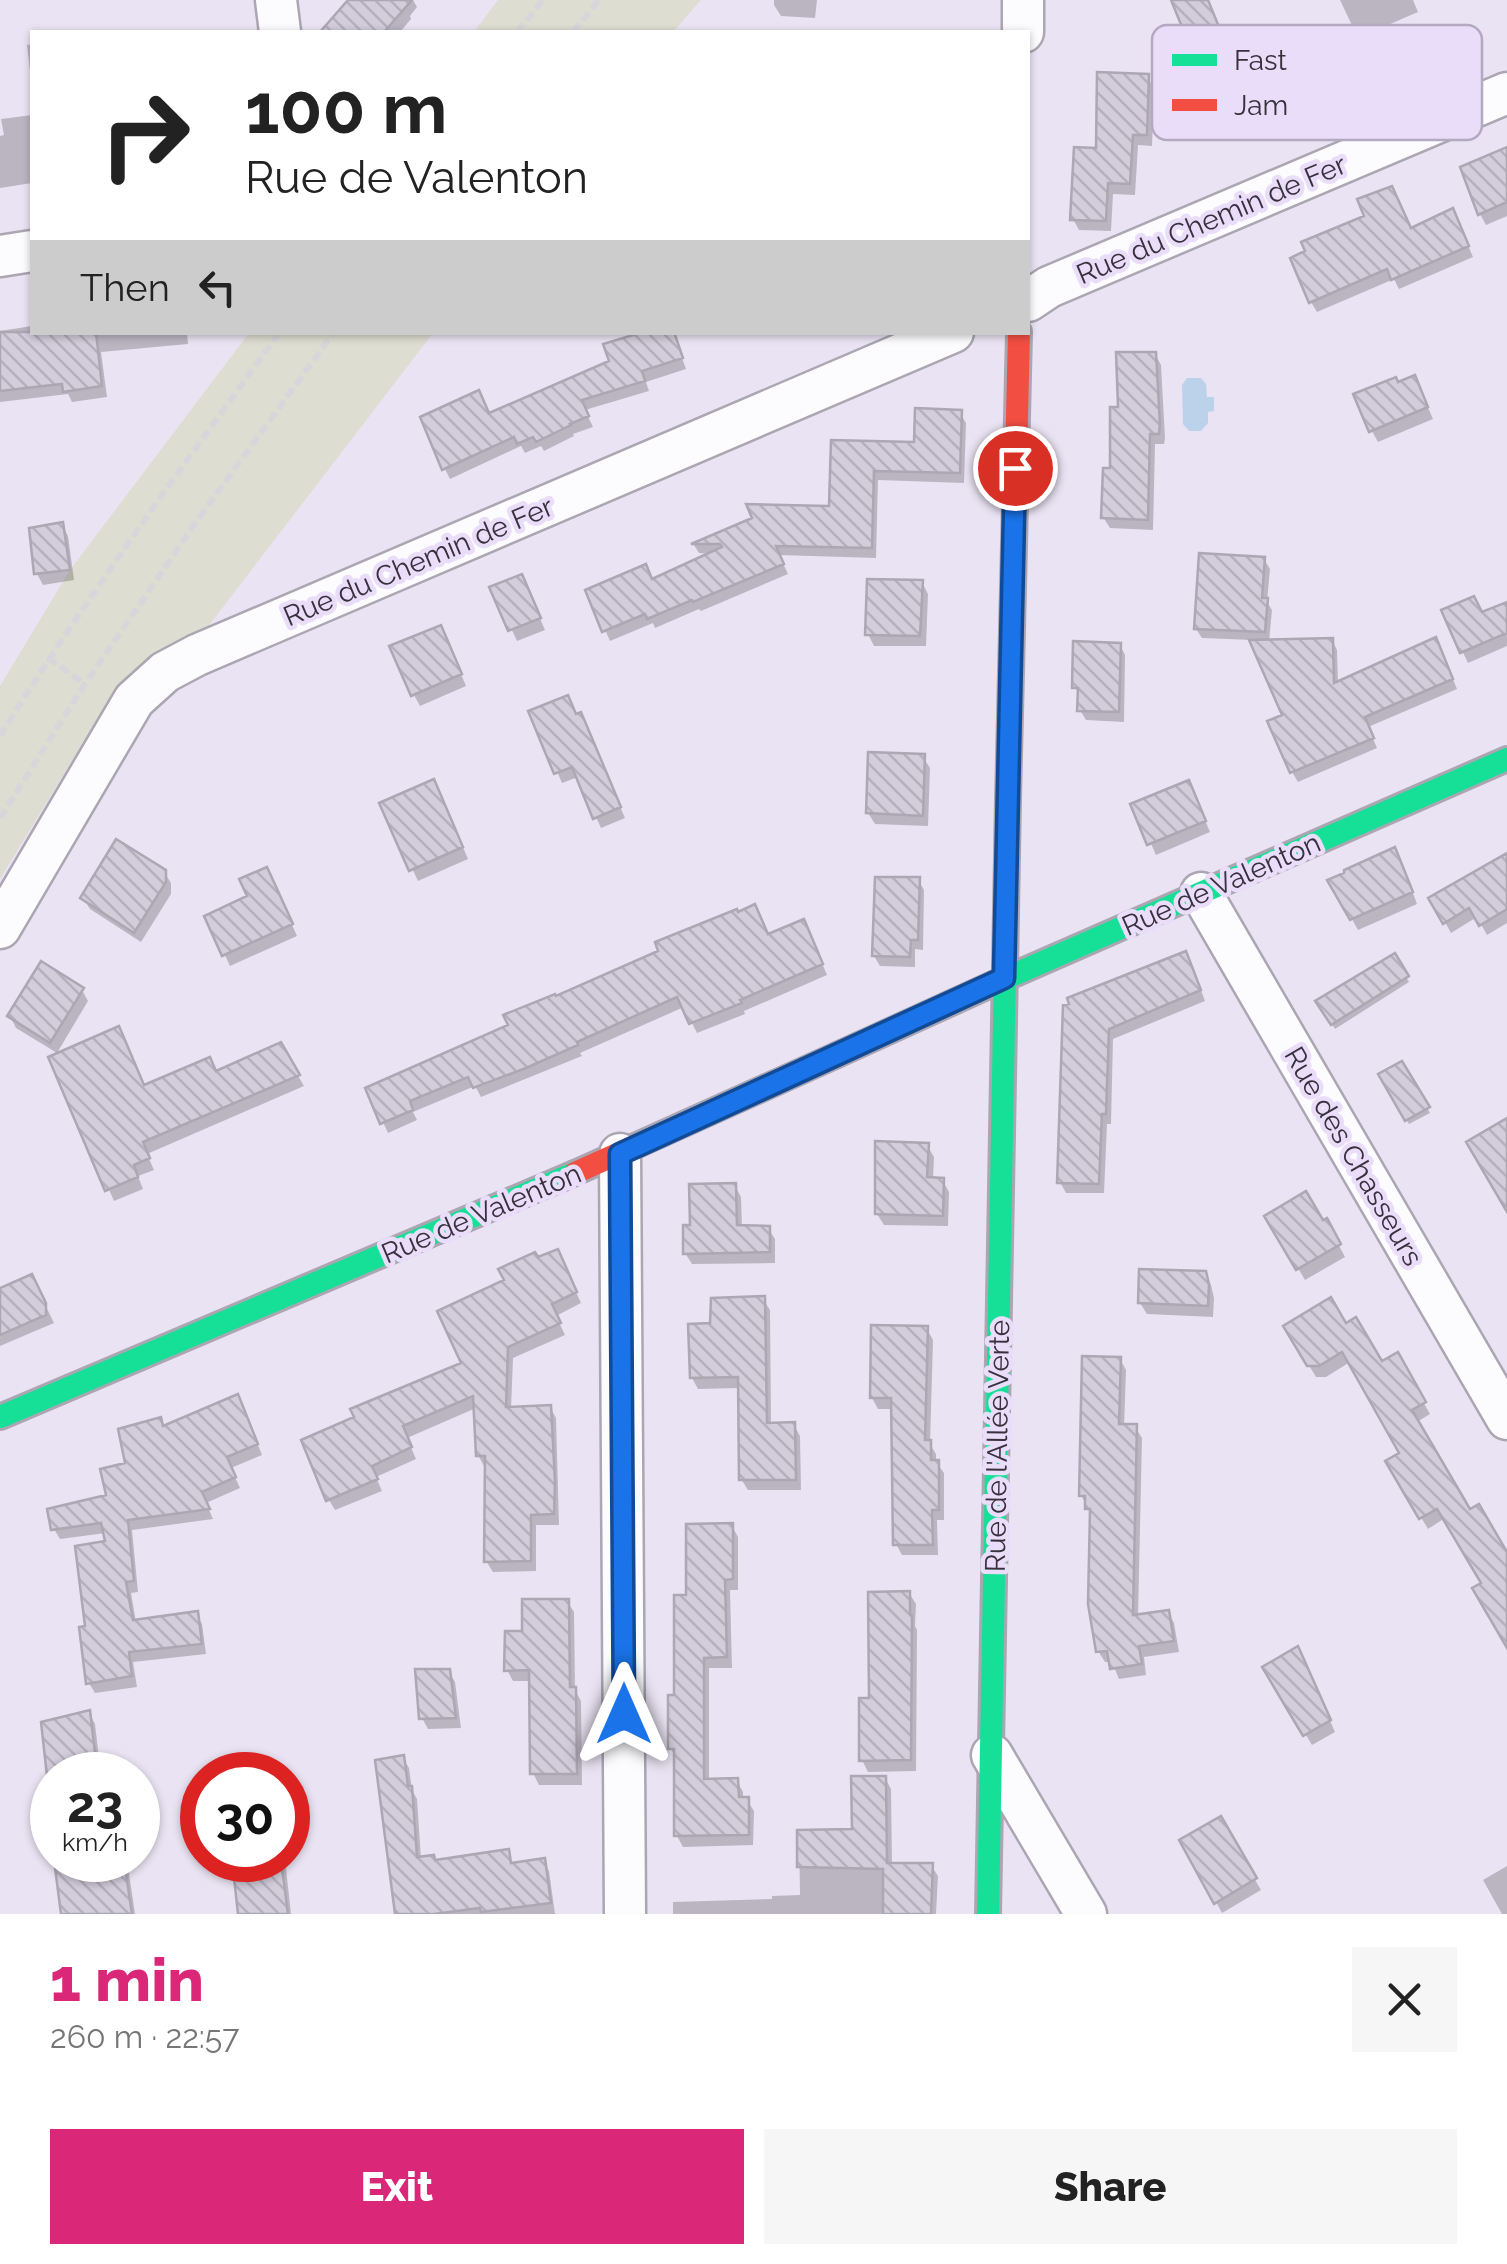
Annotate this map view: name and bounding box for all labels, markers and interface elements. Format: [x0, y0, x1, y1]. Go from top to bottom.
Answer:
legend [1152, 25, 1482, 140]
text: Fast [1234, 44, 1287, 77]
text: 100 m [245, 67, 448, 149]
icon: right [80, 70, 210, 200]
text: Jam [1234, 89, 1288, 122]
street label: Rue du Chemin de Fer [1071, 148, 1351, 291]
text: Rue de Valenton [245, 151, 588, 204]
icon: left [190, 260, 245, 315]
text: Then [80, 265, 170, 310]
pin [973, 426, 1058, 511]
icon: arrive [988, 441, 1043, 496]
street label: Rue du Chemin de Fer [278, 490, 558, 633]
street label: Rue de Valenton [1117, 826, 1325, 943]
street label: Rue des Chasseurs [1278, 1041, 1430, 1271]
street label: Rue de Valenton [376, 1157, 586, 1270]
street label: Rue de l'Allée Verte [979, 1320, 1016, 1572]
position arrow [572, 1662, 676, 1766]
speed limit sign: 30 [180, 1752, 310, 1882]
text: 23 [67, 1775, 123, 1834]
text: km/h [62, 1827, 128, 1857]
text: 1 min [50, 1945, 204, 2015]
button: close [1352, 1947, 1457, 2052]
text: 260 m · 22:57 [50, 2018, 239, 2055]
button: Exit [50, 2129, 744, 2244]
button: Share [764, 2129, 1457, 2244]

